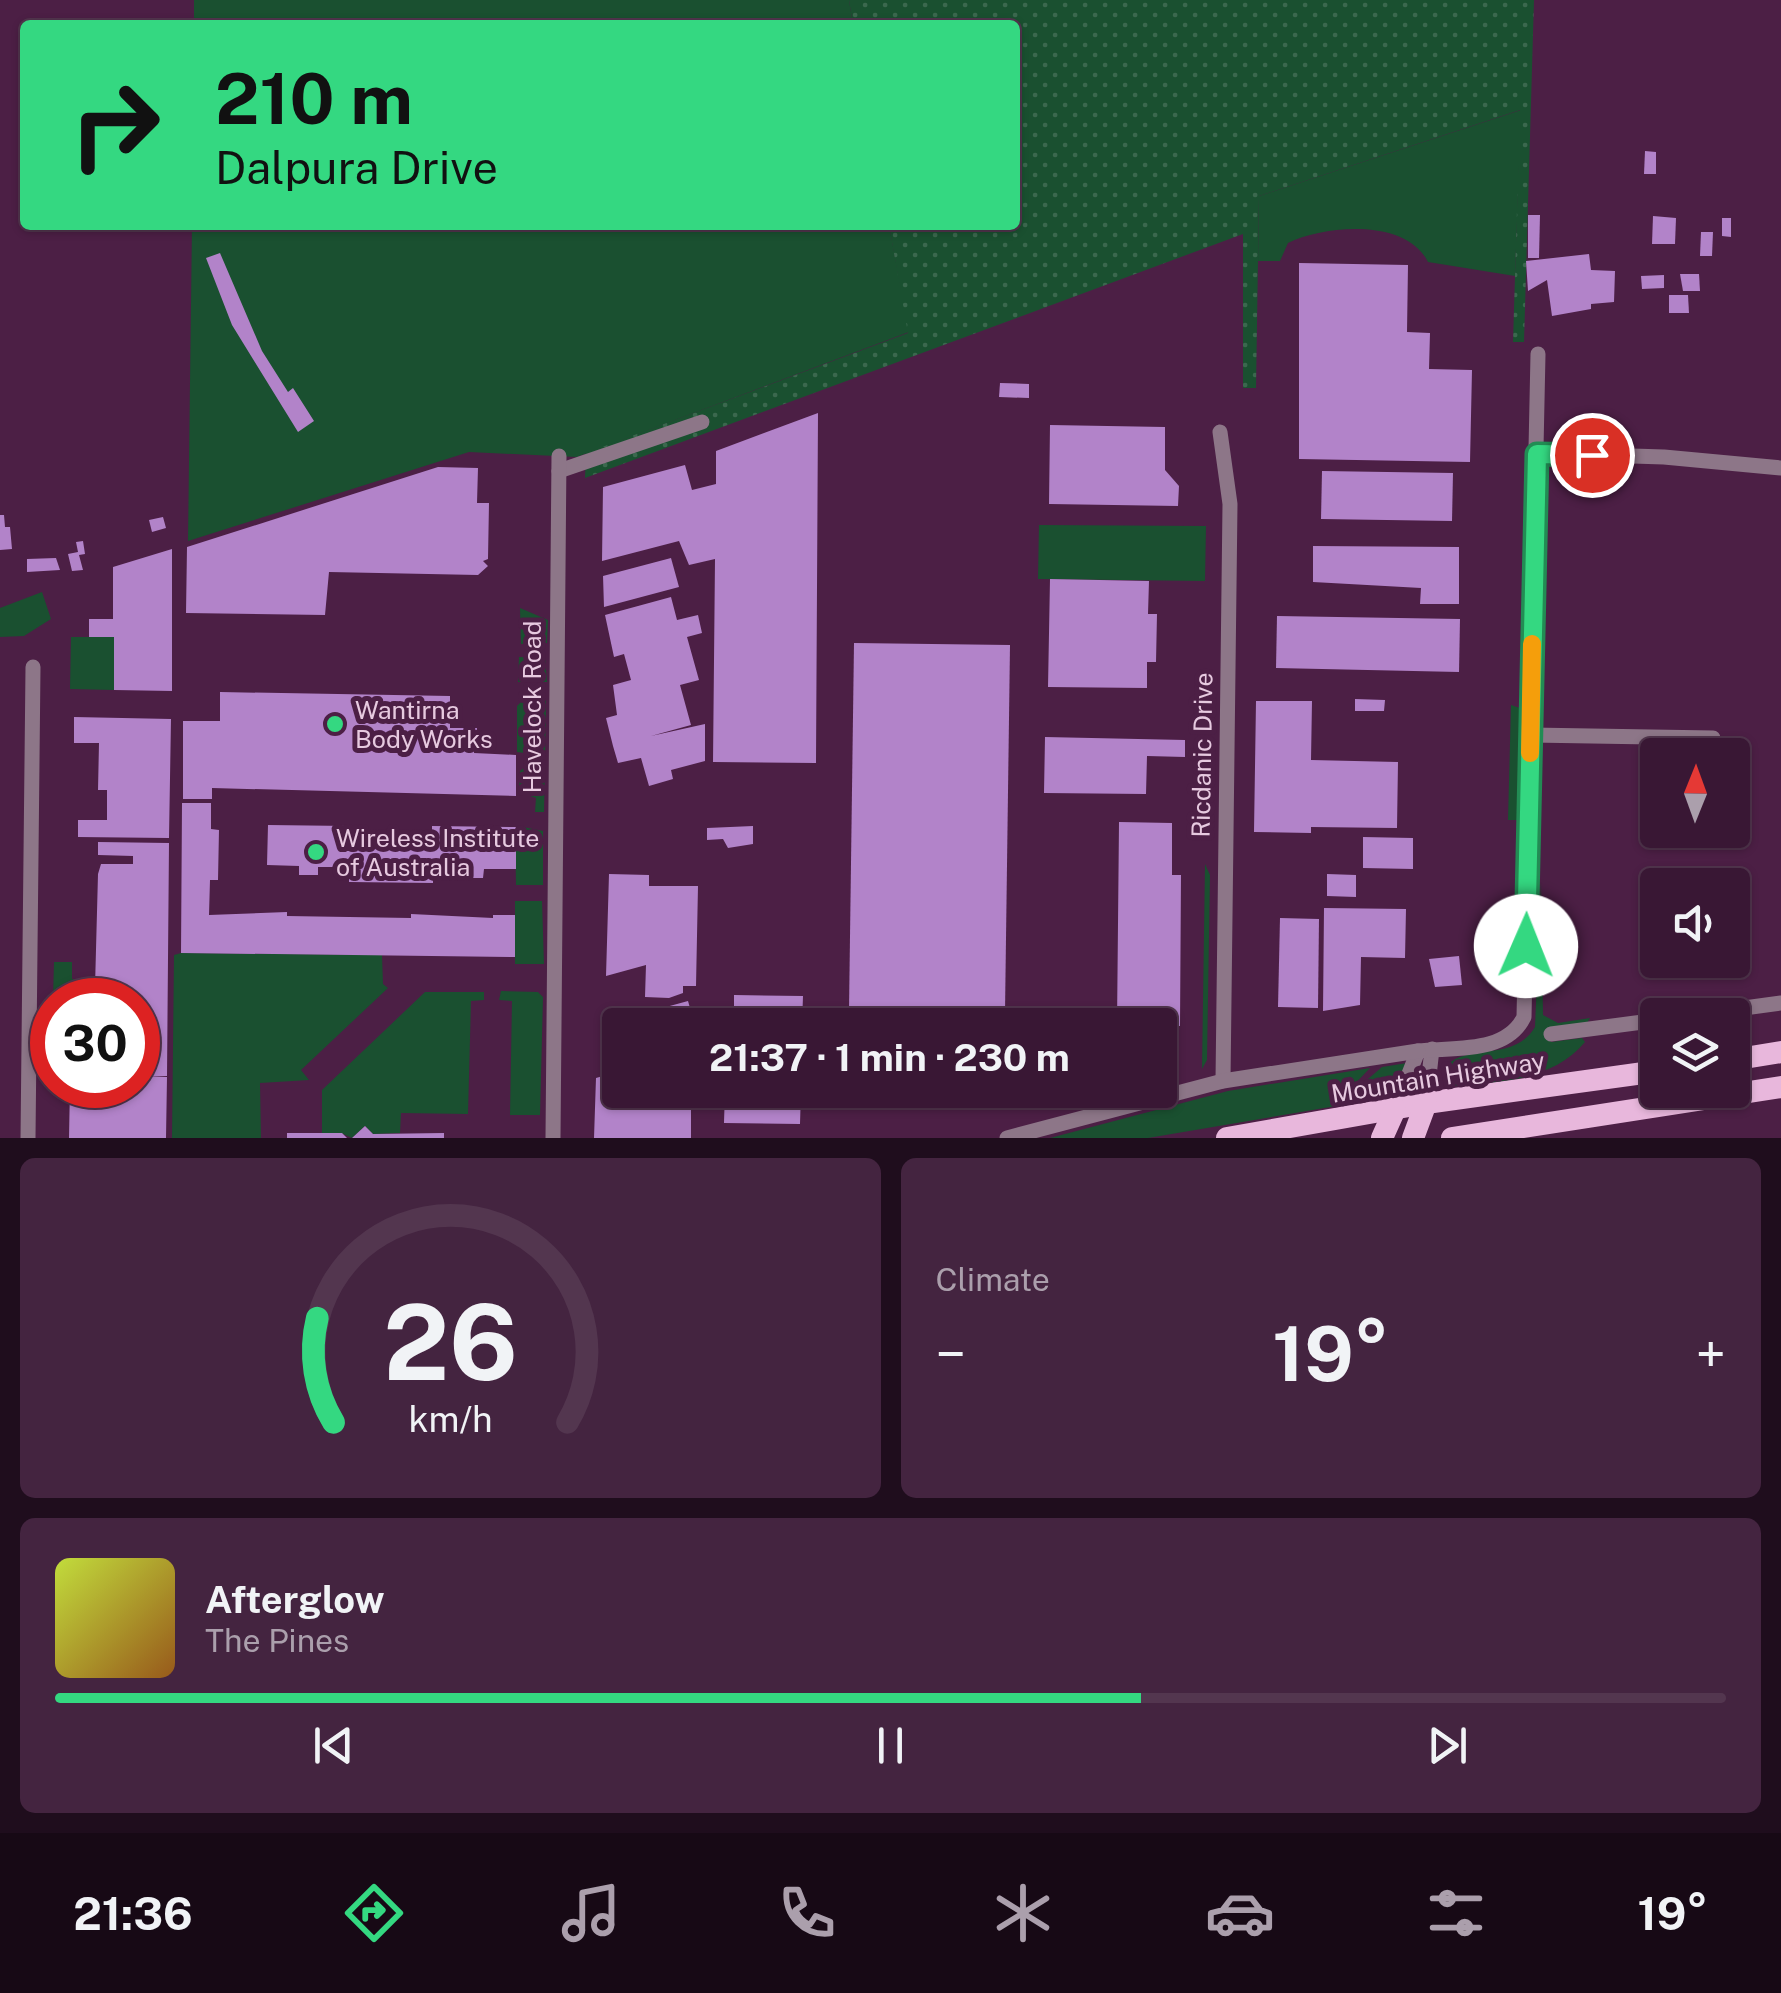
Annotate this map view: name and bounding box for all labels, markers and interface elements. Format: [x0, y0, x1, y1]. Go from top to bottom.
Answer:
text: 210 m [215, 57, 413, 140]
icon: right [50, 60, 180, 190]
text: Dalpura Drive [215, 141, 498, 194]
pin [1550, 413, 1635, 498]
icon: arrive [1565, 428, 1620, 483]
street label: Havelock Road [517, 621, 547, 793]
street label: Ricdanic Drive [1186, 672, 1218, 838]
place label: Wantirna Body Works [355, 695, 493, 754]
marker: Wantirna Body Works [324, 713, 346, 735]
north arrow [1640, 738, 1750, 848]
map controls [1640, 738, 1750, 1108]
place label: Wireless Institute of Australia [336, 823, 540, 882]
marker: Wireless Institute of Australia [305, 841, 327, 863]
button: sound [1640, 868, 1750, 978]
position arrow [1474, 894, 1578, 998]
speed limit sign: 30 [30, 978, 160, 1108]
button: layers [1640, 998, 1750, 1108]
text: 21:37 · 1 min · 230 m [709, 1035, 1070, 1080]
street label: Mountain Highway [1329, 1045, 1547, 1109]
text: Climate [936, 1261, 1050, 1298]
text: 26 [383, 1281, 518, 1403]
text: 19° [1272, 1310, 1389, 1398]
text: − [936, 1322, 966, 1386]
text: + [1695, 1322, 1726, 1386]
text: km/h [408, 1398, 492, 1440]
text: Afterglow [205, 1577, 385, 1622]
text: The Pines [205, 1622, 349, 1659]
icon: previous [306, 1718, 361, 1773]
icon: pause [863, 1718, 918, 1773]
icon: next [1420, 1718, 1475, 1773]
icon: directions [339, 1878, 409, 1948]
icon: music [556, 1878, 626, 1948]
icon: phone [772, 1878, 842, 1948]
icon: climate [988, 1878, 1058, 1948]
icon: car [1205, 1878, 1275, 1948]
icon: filters [1421, 1878, 1491, 1948]
text: 21:36 [73, 1887, 193, 1940]
text: 19° [1638, 1887, 1708, 1940]

